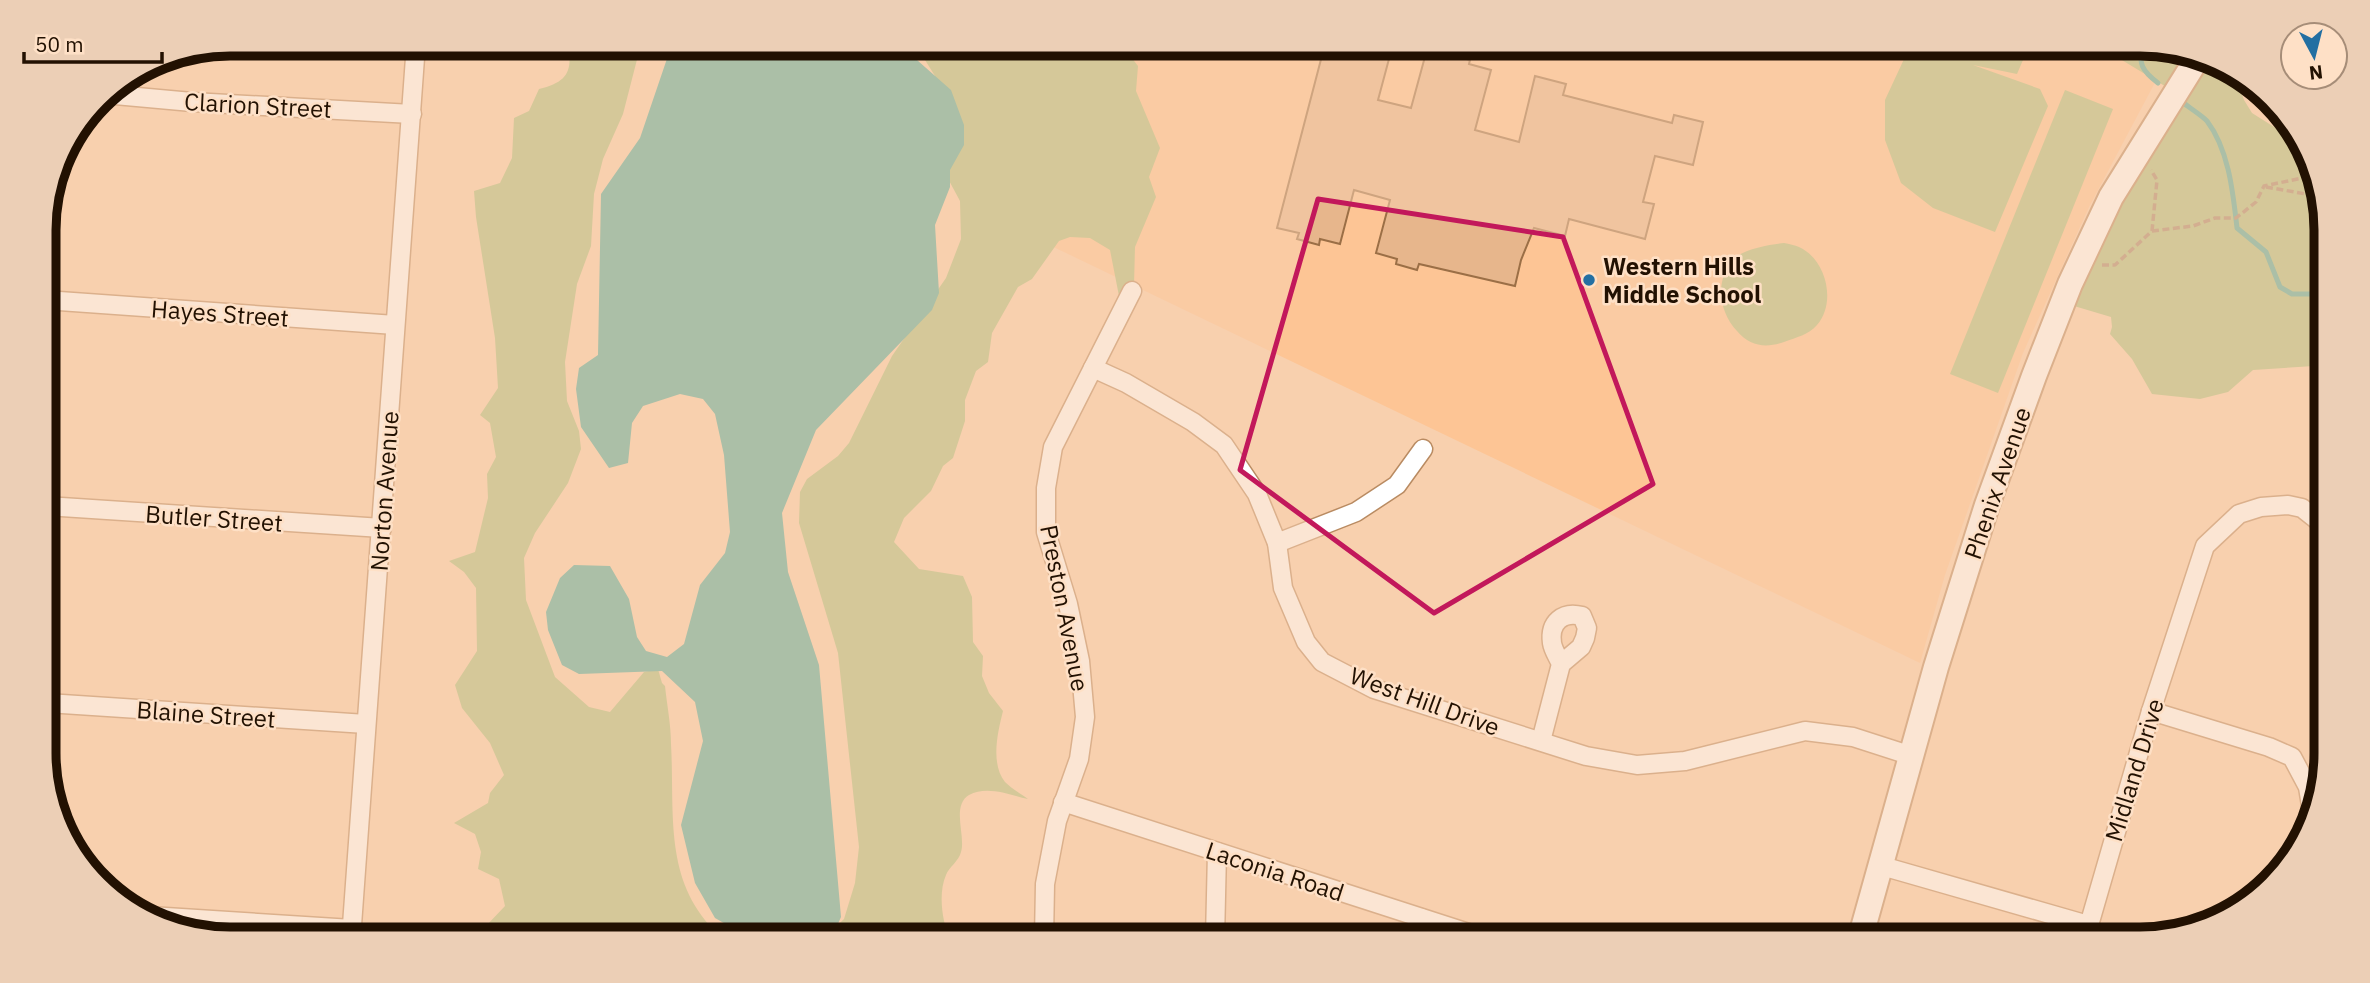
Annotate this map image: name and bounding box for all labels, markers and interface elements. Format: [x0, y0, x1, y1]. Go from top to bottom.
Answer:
scale bar [24, 21, 163, 65]
north arrow [2279, 21, 2349, 91]
text: 50 m [35, 30, 84, 58]
text: N [2308, 60, 2324, 86]
street label: Clarion Street [183, 85, 333, 125]
place label: Western Hills Middle School [1603, 250, 1761, 310]
marker: Western Hills Middle School [1581, 272, 1597, 288]
street label: Hayes Street [150, 292, 290, 334]
street label: Phenix Avenue [1956, 403, 2038, 563]
street label: Norton Avenue [362, 410, 406, 572]
street label: Butler Street [144, 497, 284, 539]
street label: Preston Avenue [1033, 522, 1097, 694]
street label: West Hill Drive [1346, 659, 1504, 743]
street label: Blaine Street [135, 693, 277, 735]
street label: Midland Drive [2097, 695, 2171, 845]
street label: Laconia Road [1202, 834, 1348, 908]

